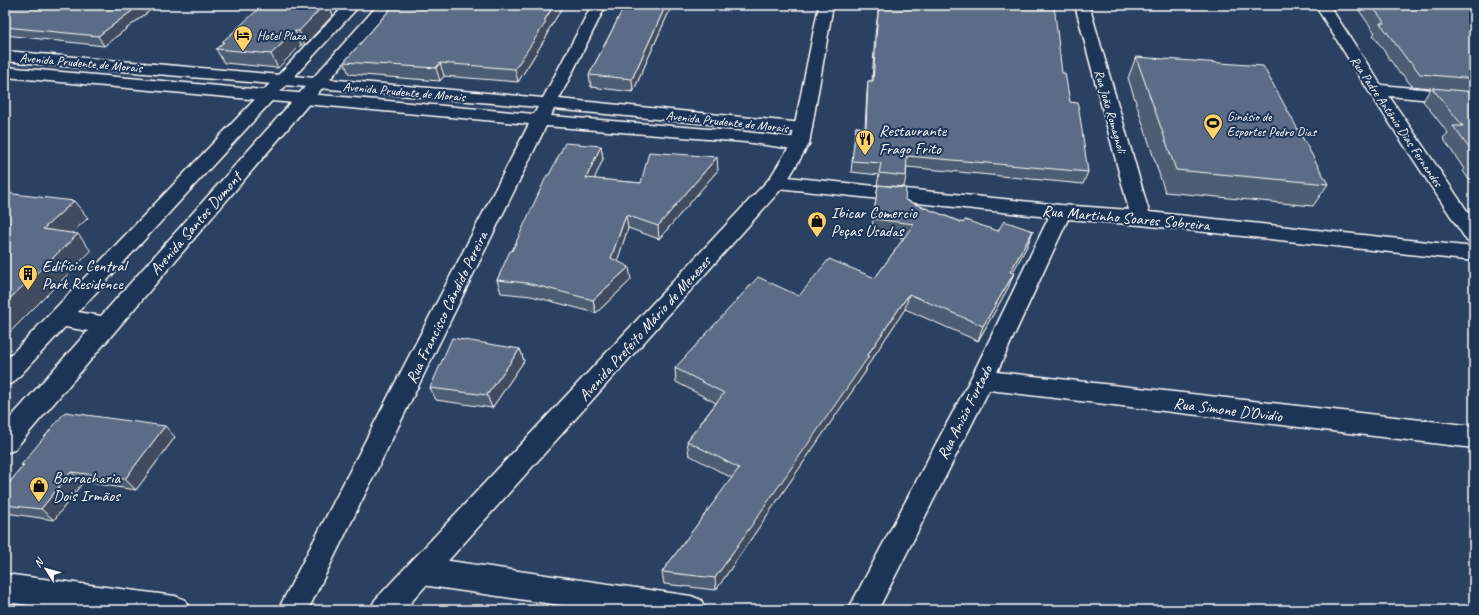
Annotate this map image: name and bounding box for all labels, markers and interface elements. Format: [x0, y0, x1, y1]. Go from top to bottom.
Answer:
hotel icon: Hotel Plaza [232, 24, 254, 52]
place label: Hotel Plaza [257, 28, 308, 44]
street label: Avenida Prudente de Morais [19, 50, 144, 76]
street label: Rua Padre Antônio Dias Fernandes [1347, 53, 1447, 191]
street label: Rua João Romagnoli [1091, 68, 1130, 156]
street label: Avenida Prudente de Morais [342, 79, 467, 105]
street label: Avenida Prudente de Morais [665, 108, 790, 137]
place label: Ginásio de Esportes Pedro Dias [1227, 109, 1318, 140]
sports icon: Ginásio de Esportes Pedro Dias [1202, 112, 1224, 140]
place label: Restaurante Frago Frito [879, 121, 948, 159]
restaurant icon: Restaurante Frago Frito [854, 128, 876, 156]
street label: Avenida Santos Dumont [146, 166, 248, 279]
street label: Rua Martinho Soares Sobreira [1041, 201, 1212, 235]
place label: Ibicar Comercio Peças Usadas [831, 203, 918, 241]
shop icon: Ibicar Comercio Peças Usadas [806, 210, 828, 238]
street label: Rua Francisco Cândido Pereira [401, 227, 493, 387]
street label: Avenida Prefeito Mário de Menezes [574, 251, 716, 405]
place label: Edifício Central Park Residence [42, 256, 130, 294]
building icon: Edifício Central Park Residence [17, 263, 39, 291]
street label: Rua Anizio Furtado [933, 360, 998, 463]
street label: Rua Simone D’Ovidio [1172, 393, 1285, 427]
place label: Borracharia Dois Irmãos [53, 468, 122, 506]
shop icon: Borracharia Dois Irmãos [28, 475, 50, 503]
north arrow [26, 549, 66, 589]
text: N [30, 554, 47, 570]

